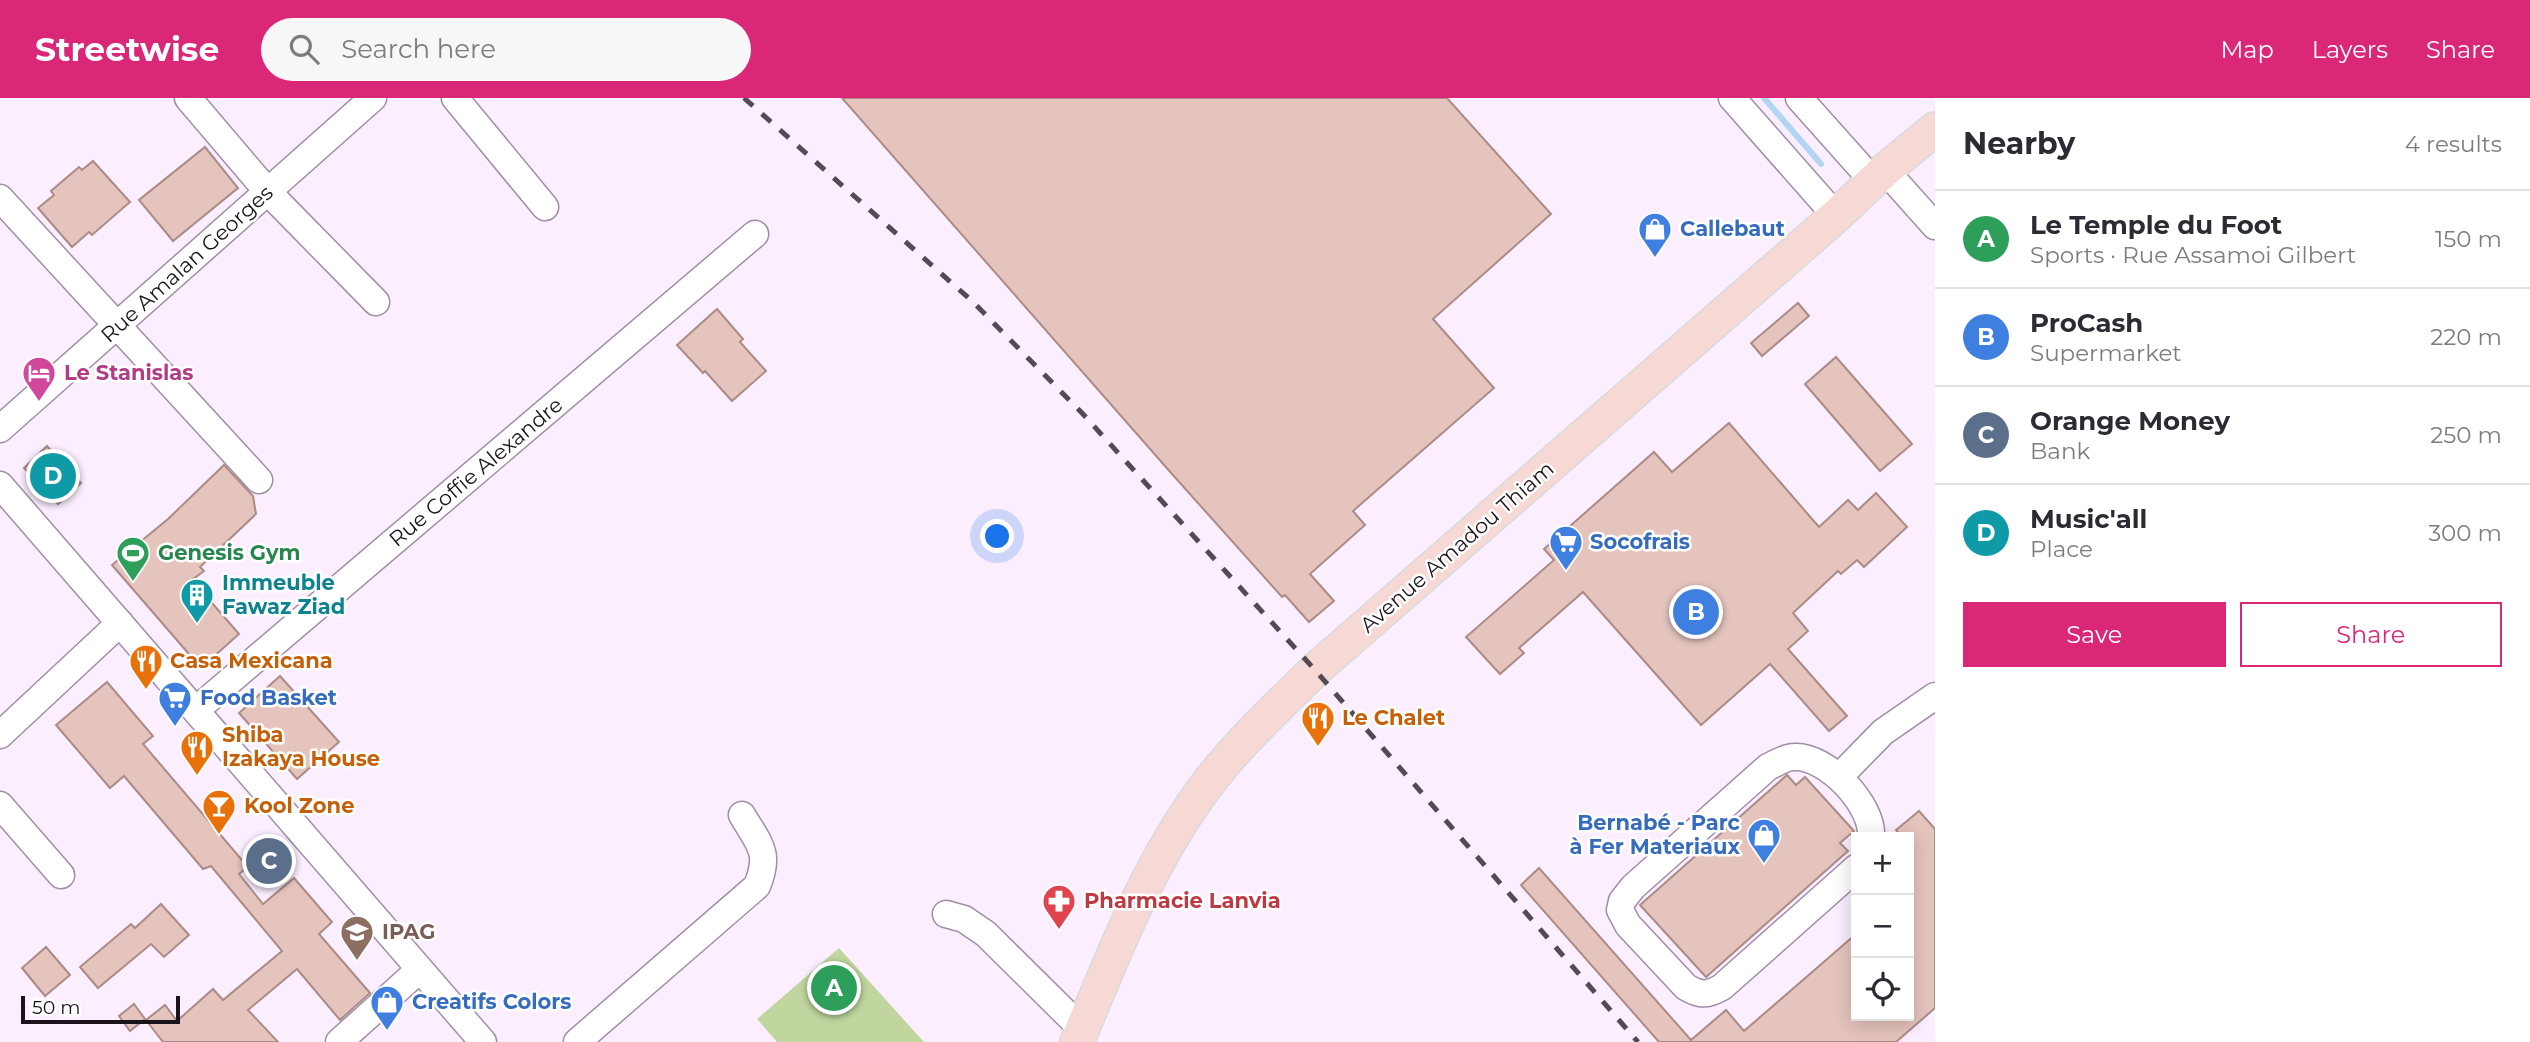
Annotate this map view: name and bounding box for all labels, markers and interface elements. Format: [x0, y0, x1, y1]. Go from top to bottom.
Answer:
search box [261, 18, 751, 81]
text: Streetwise [35, 29, 219, 69]
icon: search [285, 30, 323, 68]
text: Search here [341, 33, 496, 65]
text: Map [2220, 35, 2274, 64]
text: Layers [2312, 35, 2388, 64]
text: Share [2426, 35, 2495, 64]
text: Nearby [1963, 125, 2075, 162]
text: 4 results [2405, 130, 2502, 158]
street label: Rue Amalan Georges [96, 180, 278, 347]
text: Le Temple du Foot [2030, 209, 2282, 241]
shop icon: Callebaut [1636, 210, 1674, 259]
place label: Callebaut [1680, 216, 1785, 241]
text: A [1977, 225, 1995, 253]
text: 150 m [2435, 225, 2502, 253]
text: Sports · Rue Assamoi Gilbert [2030, 241, 2356, 269]
text: ProCash [2030, 307, 2143, 339]
text: B [1977, 323, 1995, 351]
text: 220 m [2430, 323, 2502, 351]
text: Supermarket [2030, 339, 2182, 367]
hotel icon: Le Stanislas [20, 354, 58, 403]
place label: Le Stanislas [64, 360, 193, 385]
street label: Rue Coffie Alexandre [384, 392, 568, 552]
text: Orange Money [2030, 405, 2230, 437]
text: C [1978, 421, 1994, 449]
text: 250 m [2430, 421, 2502, 449]
text: Bank [2030, 437, 2090, 465]
pin: D [30, 450, 76, 502]
street label: Avenue Amadou Thiam [1355, 456, 1558, 637]
text: Music'all [2030, 503, 2147, 535]
your location [980, 519, 1014, 553]
text: D [1977, 519, 1996, 547]
text: 300 m [2428, 519, 2502, 547]
supermarket icon: Socofrais [1547, 523, 1585, 572]
place label: Socofrais [1590, 529, 1690, 554]
sports icon: Genesis Gym [114, 534, 152, 583]
text: Place [2030, 535, 2093, 563]
place label: Genesis Gym [158, 540, 301, 565]
place label: Immeuble Fawaz Ziad [222, 570, 345, 619]
building icon: Immeuble Fawaz Ziad [178, 576, 216, 625]
pin: B [1673, 586, 1719, 638]
button: Save [1963, 602, 2226, 667]
button: Share [2240, 602, 2502, 667]
restaurant icon: Casa Mexicana [127, 642, 165, 691]
place label: Casa Mexicana [170, 648, 333, 673]
supermarket icon: Food Basket [156, 679, 194, 728]
place label: Food Basket [200, 685, 337, 710]
restaurant icon: Le Chalet [1299, 699, 1337, 748]
place label: Le Chalet [1342, 705, 1445, 730]
place label: Shiba Izakaya House [222, 722, 380, 771]
restaurant icon: Shiba Izakaya House [178, 728, 216, 777]
bar icon: Kool Zone [200, 787, 238, 836]
place label: Kool Zone [244, 793, 354, 818]
place label: Bernabé - Parc à Fer Materiaux [1570, 810, 1741, 859]
shop icon: Bernabé - Parc à Fer Materiaux [1745, 816, 1783, 865]
map controls [1851, 832, 1914, 1021]
button: + [1851, 832, 1914, 895]
pin: C [246, 835, 292, 887]
pharmacy icon: Pharmacie Lanvia [1040, 882, 1078, 931]
place label: Pharmacie Lanvia [1084, 888, 1281, 913]
button: − [1851, 895, 1914, 958]
school or university icon: IPAG [338, 913, 376, 962]
place label: IPAG [382, 919, 435, 944]
button: locate [1851, 958, 1914, 1021]
pin: A [811, 962, 857, 1014]
shop icon: Creatifs Colors [368, 983, 406, 1032]
place label: Creatifs Colors [412, 989, 572, 1014]
scale bar [21, 993, 180, 1025]
text: 50 m [32, 996, 80, 1019]

